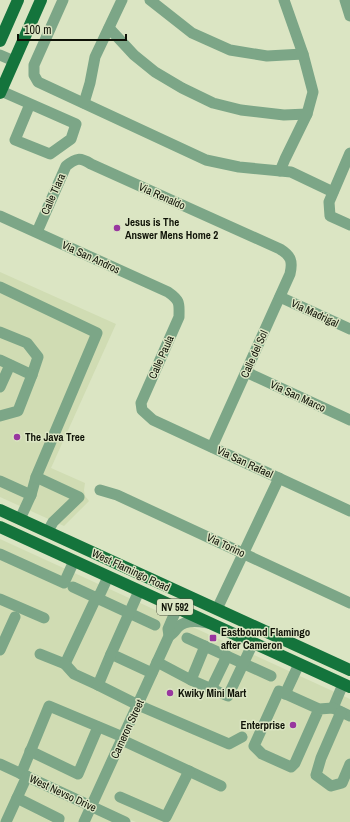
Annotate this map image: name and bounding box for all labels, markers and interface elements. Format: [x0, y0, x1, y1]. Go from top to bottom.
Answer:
scale bar [18, 16, 126, 42]
text: 100 m [24, 22, 51, 38]
street label: Calle Tiara [38, 171, 68, 217]
street label: Via Renaldo [137, 180, 187, 212]
place label: Jesus is The Answer Mens Home 2 [125, 215, 218, 242]
marker: Jesus is The Answer Mens Home 2 [112, 223, 122, 233]
street label: Via San Andros [60, 237, 123, 277]
street label: Via Madrigal [289, 296, 341, 330]
street label: Calle del Sol [237, 328, 271, 380]
street label: Calle Paula [145, 333, 177, 381]
street label: Via San Marco [268, 377, 328, 415]
place label: The Java Tree [25, 430, 85, 444]
marker: The Java Tree [12, 432, 22, 442]
street label: Via San Rafael [215, 443, 275, 481]
street label: Via Torino [205, 530, 247, 560]
street label: West Flamingo Road [90, 546, 172, 594]
road number: NV 592 [157, 599, 193, 615]
place label: Eastbound Flamingo after Cameron [221, 625, 311, 652]
marker: Eastbound Flamingo after Cameron [208, 633, 218, 643]
place label: Kwiky Mini Mart [178, 686, 246, 700]
marker: Kwiky Mini Mart [165, 688, 175, 698]
street label: Cameron Street [107, 697, 147, 761]
place label: Enterprise [240, 718, 285, 732]
marker: Enterprise [288, 720, 298, 730]
street label: West Nevso Drive [27, 771, 99, 815]

